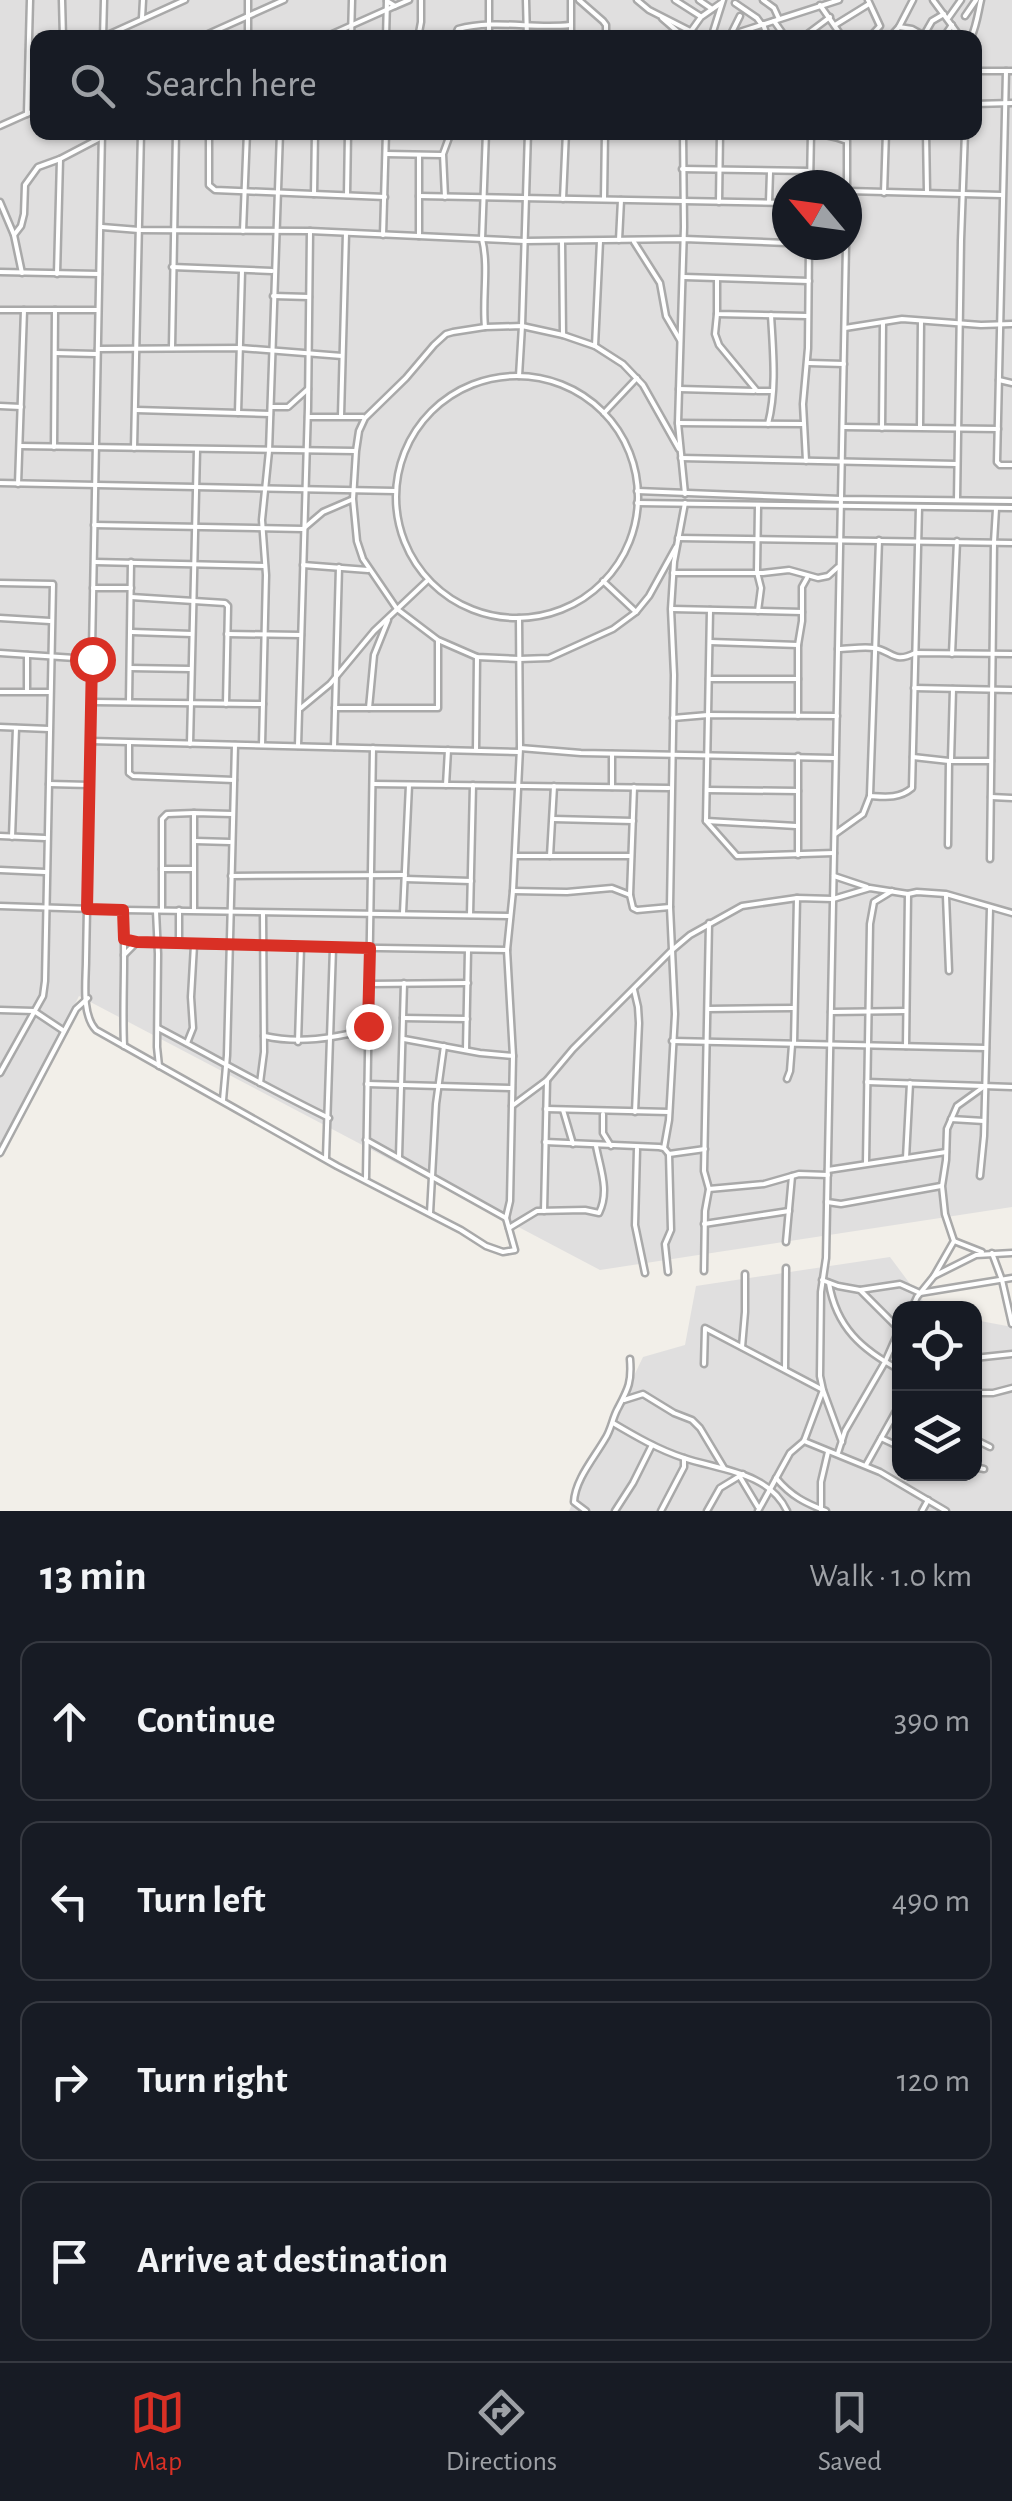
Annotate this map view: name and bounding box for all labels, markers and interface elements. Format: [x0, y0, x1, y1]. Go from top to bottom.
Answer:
search box [30, 30, 982, 140]
icon: search [65, 58, 120, 113]
text: Search here [145, 66, 317, 104]
north arrow [772, 170, 862, 260]
route start [70, 637, 116, 683]
route end [346, 1004, 392, 1050]
map controls [892, 1301, 982, 1481]
button: locate [892, 1301, 982, 1391]
button: layers [892, 1391, 982, 1481]
text: 13 min [40, 1555, 147, 1597]
text: Walk · 1.0 km [809, 1560, 972, 1592]
icon: ahead [42, 1694, 97, 1749]
text: Continue [137, 1702, 275, 1740]
text: 390 m [894, 1705, 970, 1737]
icon: left [42, 1874, 97, 1929]
text: Turn left [137, 1882, 265, 1920]
text: 490 m [892, 1885, 970, 1917]
icon: right [42, 2054, 97, 2109]
text: Turn right [137, 2062, 287, 2100]
text: 120 m [897, 2065, 970, 2097]
icon: arrive [42, 2234, 97, 2289]
text: Arrive at destination [137, 2242, 448, 2280]
tab: Map [130, 2385, 185, 2479]
tab: Directions [446, 2385, 557, 2479]
tab: Saved [818, 2385, 882, 2479]

